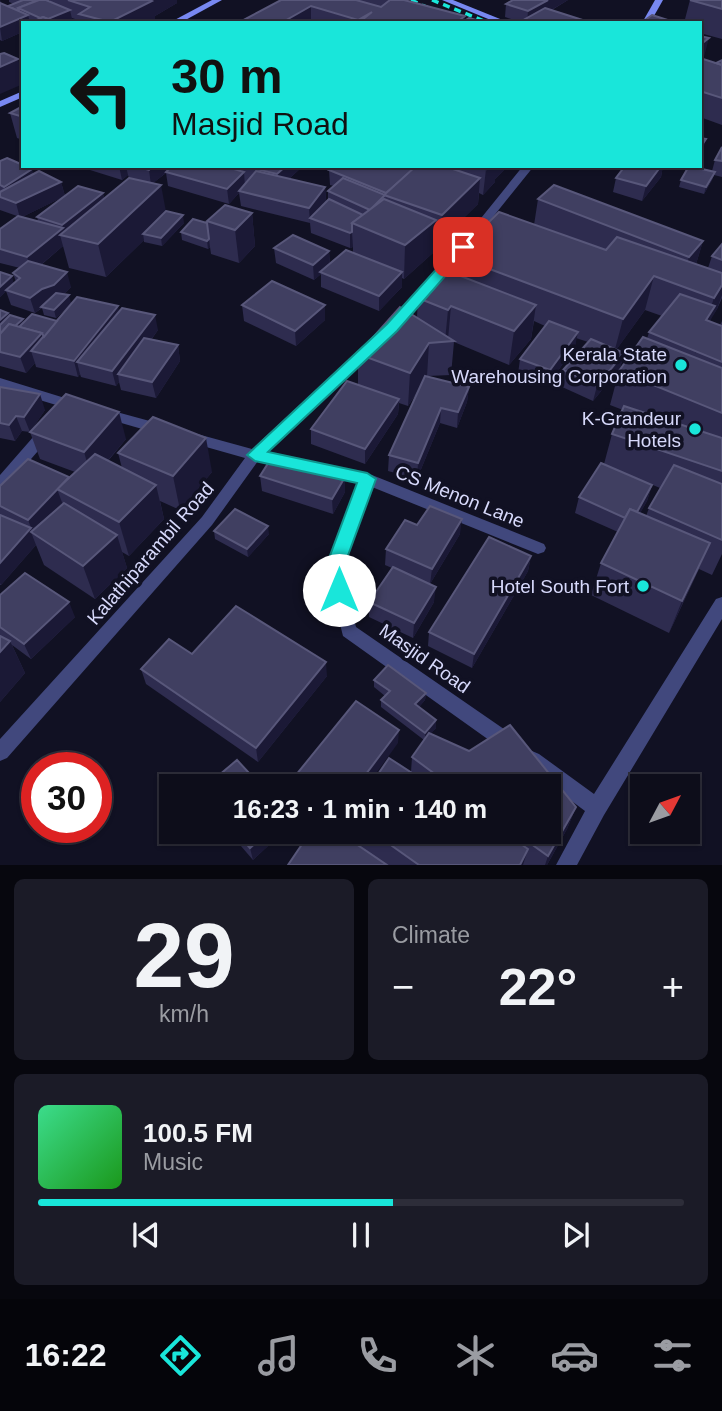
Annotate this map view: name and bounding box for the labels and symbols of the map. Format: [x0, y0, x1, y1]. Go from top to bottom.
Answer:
pin [433, 217, 493, 277]
place label: Kerala State Warehousing Corporation [451, 344, 667, 387]
marker: Kerala State Warehousing Corporation [673, 357, 689, 373]
place label: K-Grandeur Hotels [582, 408, 682, 451]
marker: K-Grandeur Hotels [687, 421, 703, 437]
street label: CS Menon Lane [392, 461, 527, 532]
street label: Kalathiparambil Road [83, 478, 218, 629]
position arrow [302, 553, 376, 627]
place label: Hotel South Fort [491, 576, 630, 597]
marker: Hotel South Fort [635, 578, 651, 594]
street label: Masjid Road [375, 620, 474, 697]
speed limit sign: 30 [21, 752, 112, 843]
north arrow [630, 774, 700, 844]

